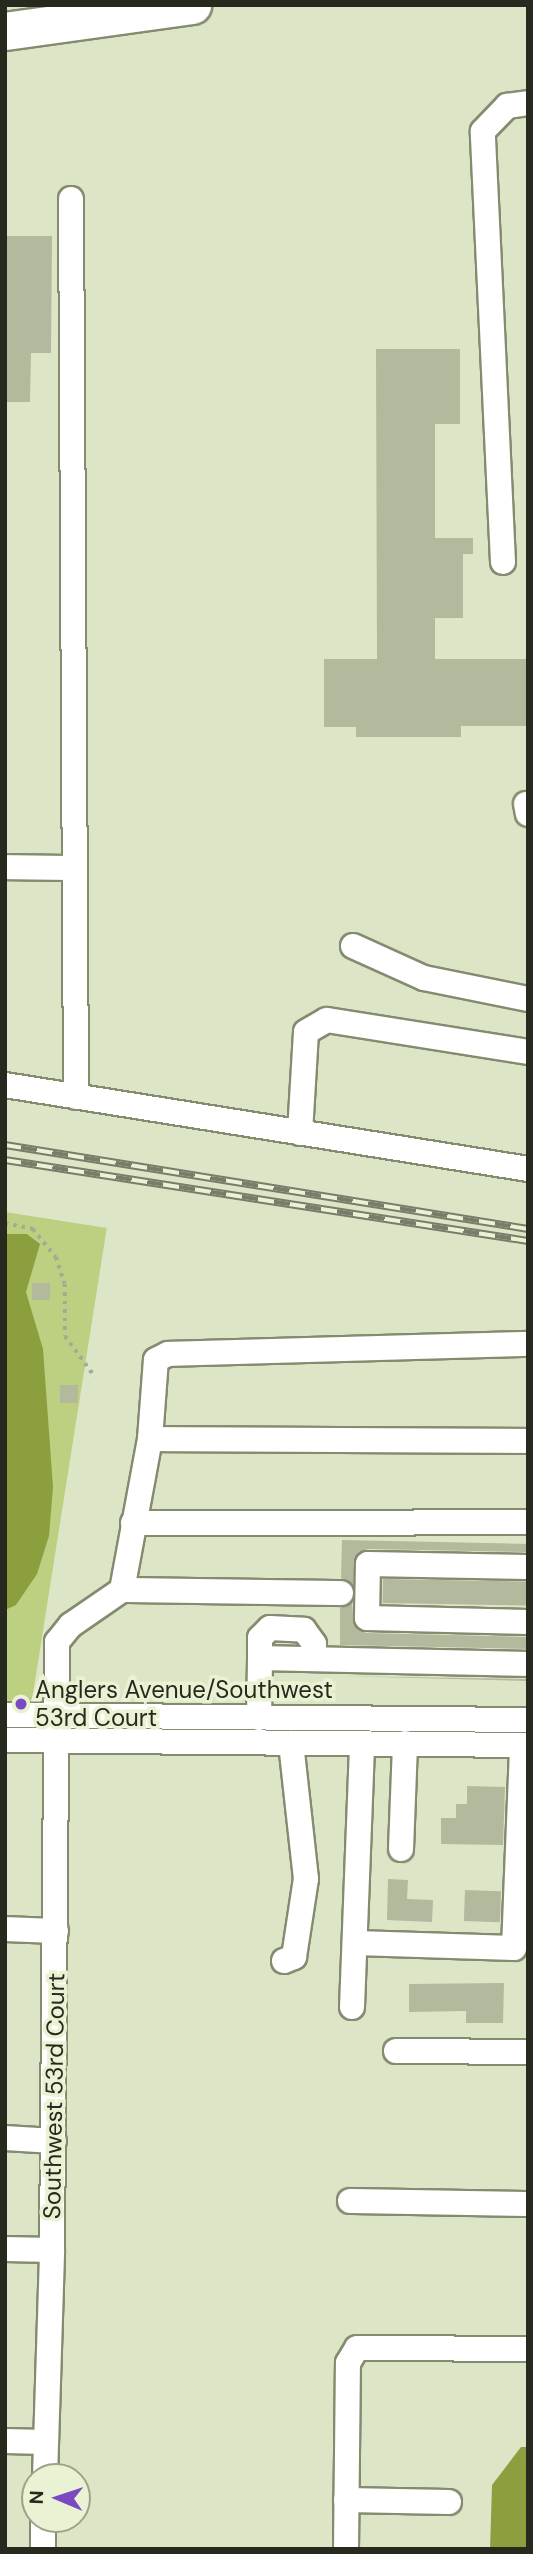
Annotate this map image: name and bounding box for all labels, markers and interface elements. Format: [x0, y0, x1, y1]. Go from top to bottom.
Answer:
place label: Anglers Avenue/Southwest 53rd Court [35, 1676, 333, 1732]
marker: Anglers Avenue/Southwest 53rd Court [13, 1696, 29, 1712]
street label: Southwest 53rd Court [37, 1973, 71, 2219]
north arrow [21, 2463, 91, 2533]
text: N [24, 2490, 49, 2505]

